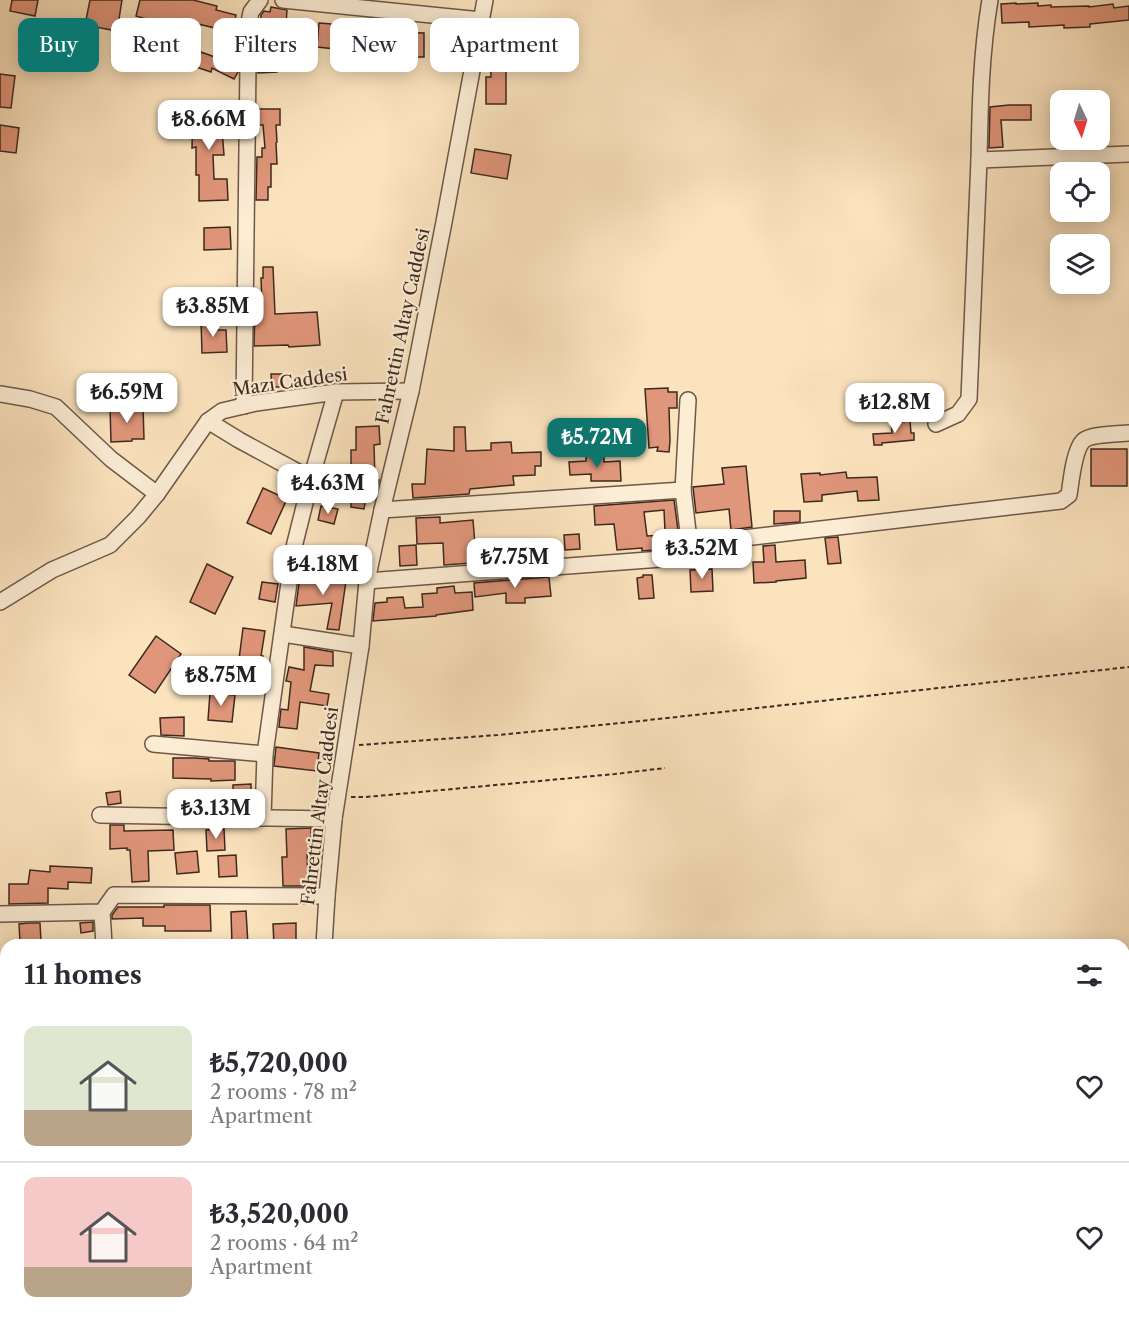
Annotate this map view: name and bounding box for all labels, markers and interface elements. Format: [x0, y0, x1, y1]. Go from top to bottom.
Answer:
chip: Buy [18, 18, 99, 72]
chip: Rent [111, 18, 201, 72]
chip: Filters [213, 18, 318, 72]
chip: New [330, 18, 418, 72]
chip: Apartment [430, 18, 579, 72]
north arrow [1050, 90, 1110, 150]
map controls [1050, 90, 1110, 294]
pin: ₺8.66M [160, 100, 258, 151]
text: ₺8.66M [172, 107, 246, 131]
button: locate [1050, 162, 1110, 222]
street label: Fahrettin Altay Caddesi [371, 225, 435, 426]
button: layers [1050, 234, 1110, 294]
pin: ₺3.85M [164, 287, 262, 338]
text: ₺3.85M [177, 294, 249, 318]
street label: Mazı Caddesi [231, 363, 349, 401]
pin: ₺6.59M [78, 373, 176, 424]
text: ₺6.59M [90, 380, 164, 404]
pin: ₺12.8M [846, 383, 944, 434]
text: ₺12.8M [859, 390, 931, 414]
pin: ₺5.72M [548, 418, 646, 469]
text: ₺5.72M [561, 425, 633, 449]
pin: ₺4.63M [279, 464, 377, 515]
text: ₺4.63M [291, 471, 365, 495]
pin: ₺3.52M [653, 529, 751, 580]
text: ₺3.52M [666, 536, 738, 560]
pin: ₺7.75M [466, 538, 564, 589]
pin: ₺4.18M [274, 545, 372, 596]
text: ₺7.75M [481, 545, 549, 569]
text: ₺4.18M [287, 552, 359, 576]
pin: ₺8.75M [172, 656, 270, 707]
text: ₺8.75M [185, 663, 257, 687]
street label: Fahrettin Altay Caddesi [297, 705, 343, 907]
pin: ₺3.13M [167, 789, 265, 840]
text: ₺3.13M [181, 796, 251, 820]
text: 11 homes [24, 959, 142, 991]
icon: filters [1073, 959, 1106, 992]
text: ₺5,720,000 [210, 1047, 348, 1079]
icon: home [72, 1050, 144, 1122]
icon: heart [1073, 1070, 1106, 1103]
text: 2 rooms · 78 m² [210, 1080, 357, 1104]
text: Apartment [210, 1104, 313, 1128]
text: ₺3,520,000 [210, 1198, 349, 1230]
icon: home [72, 1201, 144, 1273]
icon: heart [1073, 1221, 1106, 1254]
text: 2 rooms · 64 m² [210, 1231, 359, 1255]
text: Apartment [210, 1255, 313, 1279]

